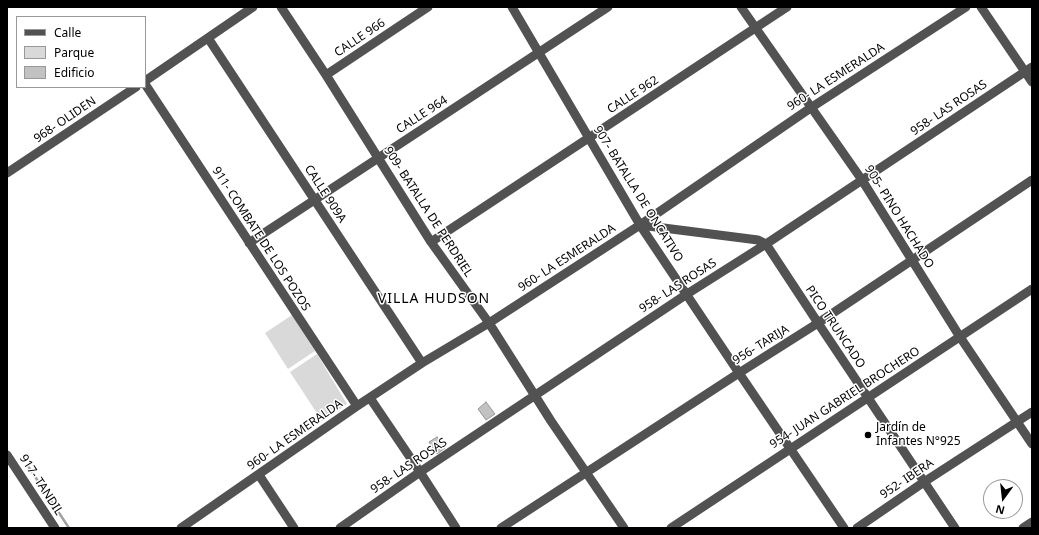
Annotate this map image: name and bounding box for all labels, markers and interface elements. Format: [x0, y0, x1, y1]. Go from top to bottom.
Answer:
legend [16, 16, 146, 88]
street label: CALLE 966 [332, 16, 388, 60]
text: Calle [54, 24, 81, 41]
street label: 960- LA ESMERALDA [785, 40, 887, 114]
text: Parque [54, 44, 94, 61]
text: Edificio [54, 64, 95, 81]
street label: CALLE 962 [605, 73, 661, 117]
street label: 958- LAS ROSAS [908, 77, 990, 139]
street label: CALLE 964 [394, 93, 450, 137]
street label: 968- OLIDEN [31, 94, 99, 146]
street label: 907- BATALLA DE ONCATIVO [590, 123, 686, 265]
street label: 909- BATALLA DE PERDRIEL [380, 144, 476, 280]
street label: CALLE 909A [301, 162, 349, 226]
street label: 905- PINO HACHADO [861, 163, 937, 271]
street label: 911- COMBATE DE LOS POZOS [209, 164, 313, 314]
street label: 960- LA ESMERALDA [516, 221, 618, 295]
street label: 958- LAS ROSAS [637, 256, 719, 316]
street label: PICO TRUNCADO [802, 283, 868, 371]
district label: VILLA HUDSON [378, 291, 490, 307]
street label: 956- TARIJA [730, 322, 792, 368]
street label: 954- JUAN GABRIEL BROCHERO [767, 344, 923, 452]
street label: 960- LA ESMERALDA [245, 397, 345, 473]
place label: Jardín de Infantes N°925 [876, 421, 961, 449]
marker: Jardín de Infantes N°925 [863, 430, 873, 440]
street label: 958- LAS ROSAS [368, 435, 450, 497]
street label: 917- TANDIL [16, 452, 66, 518]
street label: 952- IBERA [878, 456, 936, 502]
north arrow [983, 479, 1023, 519]
text: N [994, 502, 1006, 519]

